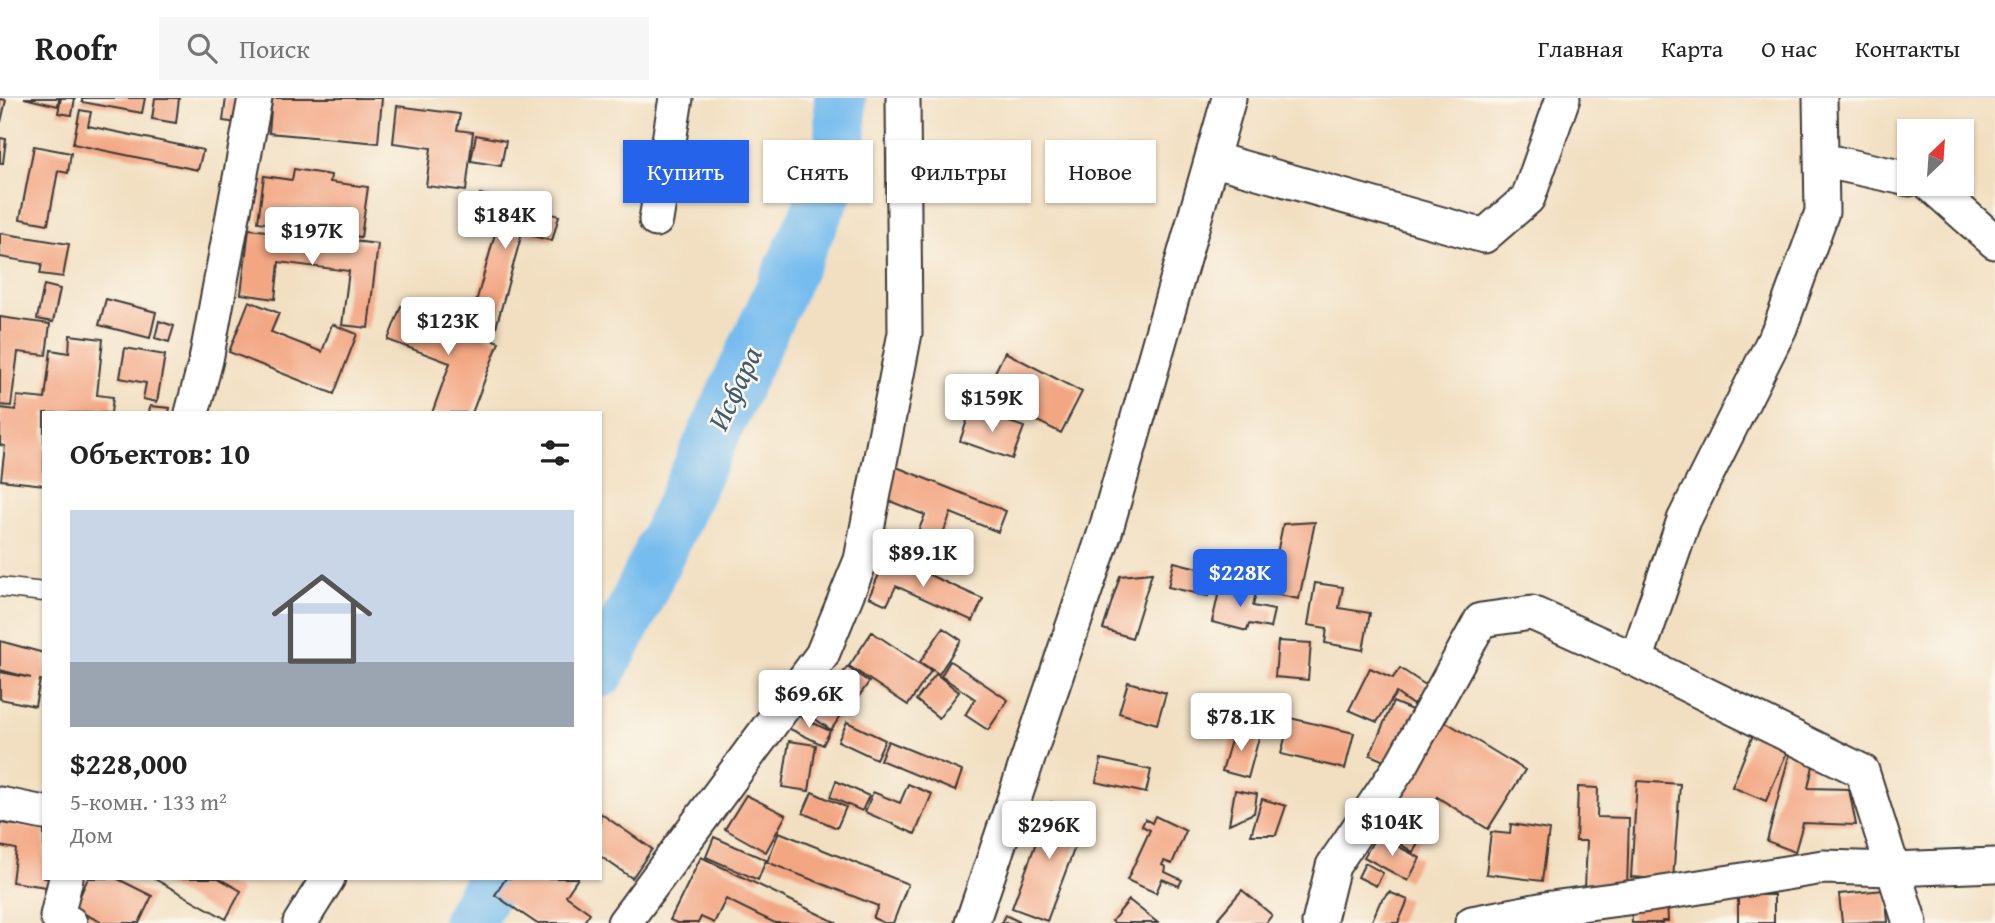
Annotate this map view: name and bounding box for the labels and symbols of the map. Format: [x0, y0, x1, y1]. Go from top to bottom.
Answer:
north arrow [1897, 119, 1974, 196]
pin: $184K [456, 192, 554, 251]
pin: $197K [263, 208, 361, 267]
pin: $123K [399, 298, 497, 357]
water label: Исфара [695, 339, 773, 437]
pin: $159K [943, 374, 1041, 434]
pin: $89.1K [866, 530, 980, 589]
pin: $228K [1191, 550, 1289, 609]
pin: $69.6K [752, 670, 866, 730]
pin: $78.1K [1184, 694, 1298, 753]
pin: $104K [1343, 798, 1441, 858]
pin: $296K [1000, 802, 1098, 861]

